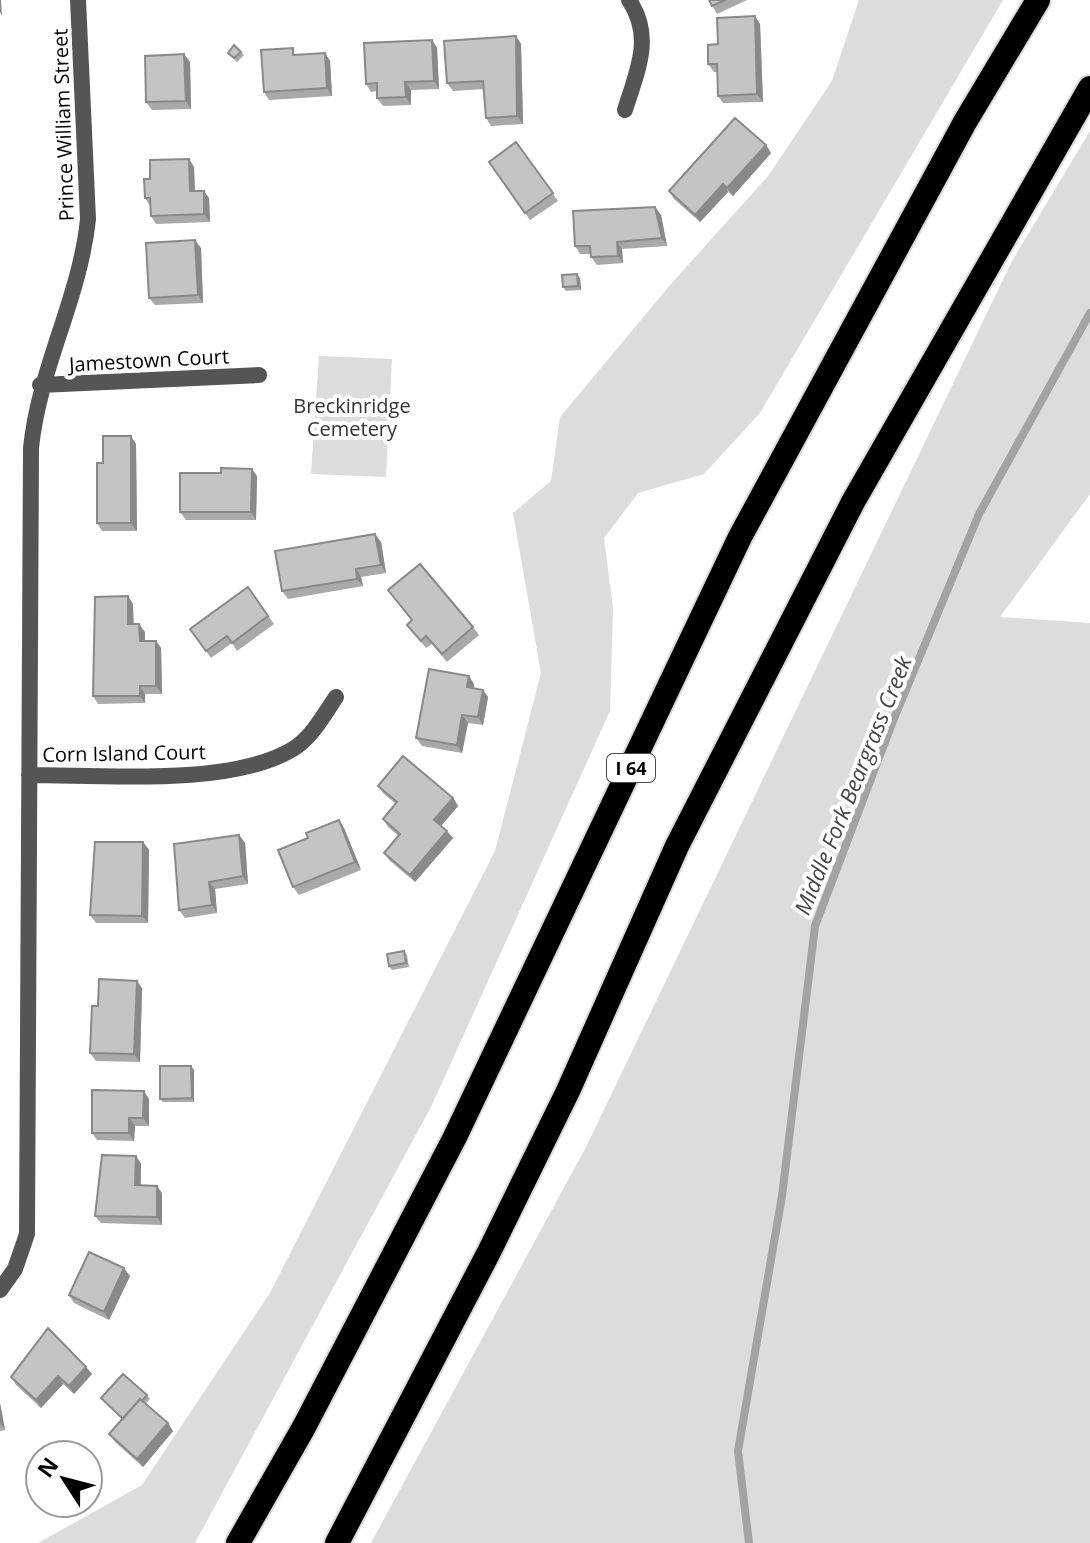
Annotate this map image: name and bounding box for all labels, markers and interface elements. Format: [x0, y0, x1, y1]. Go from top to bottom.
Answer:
street label: Prince William Street [46, 28, 80, 222]
street label: Jamestown Court [66, 342, 230, 378]
park label: Breckinridge Cemetery [293, 392, 411, 442]
water label: Middle Fork Beargrass Creek [786, 650, 918, 919]
street label: Corn Island Court [42, 738, 206, 768]
road number: I 64 [607, 754, 655, 782]
north arrow [24, 1439, 104, 1519]
text: N [30, 1451, 64, 1483]

